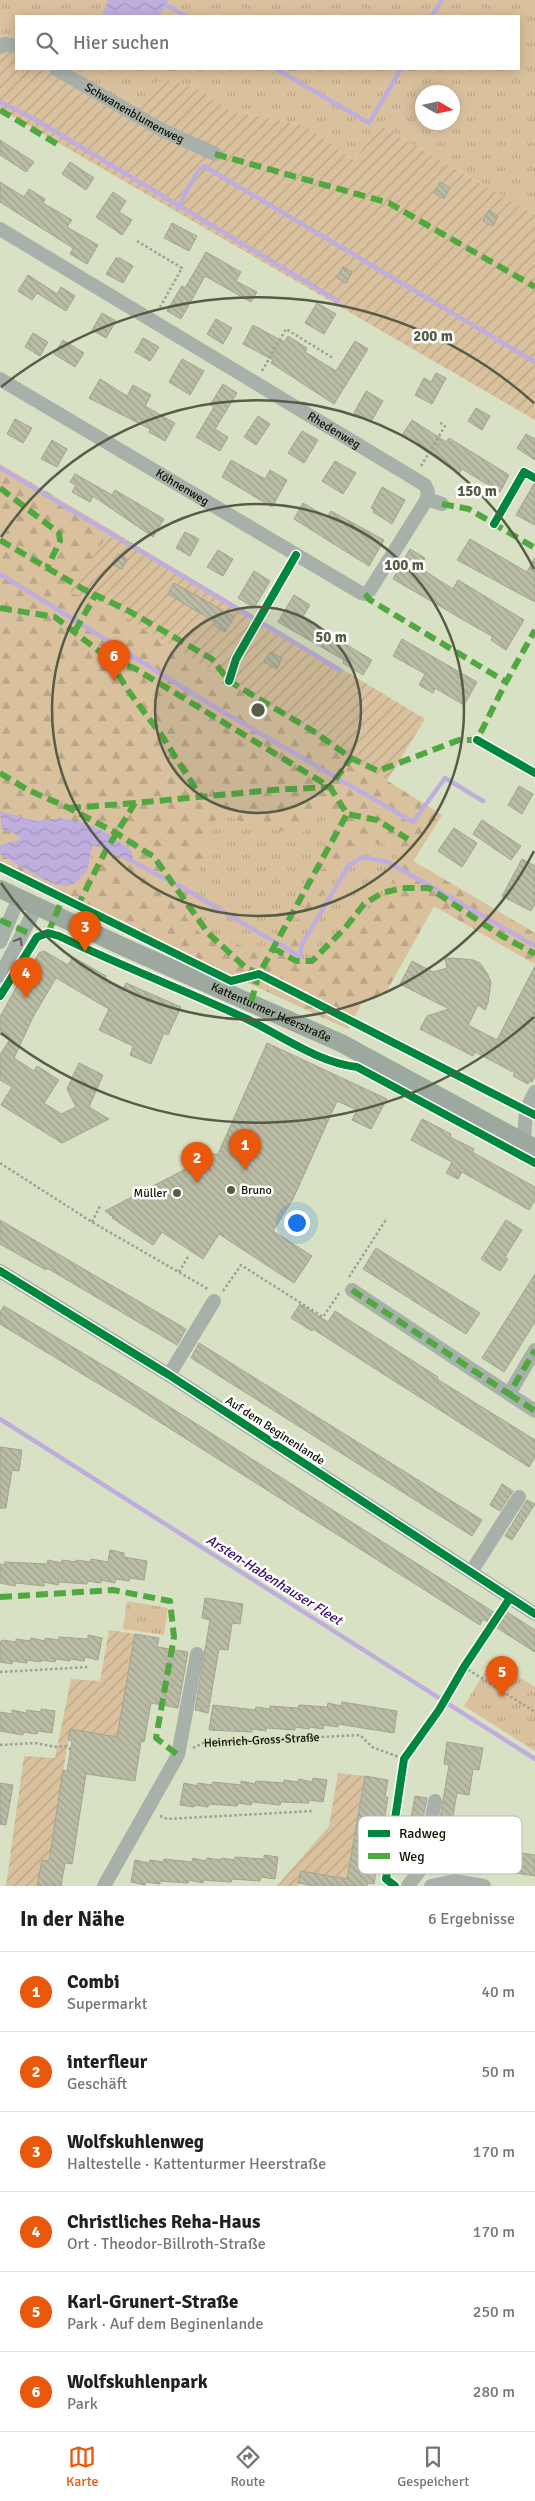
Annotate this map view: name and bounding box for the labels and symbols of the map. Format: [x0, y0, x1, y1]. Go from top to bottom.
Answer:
street label: Schwanenblumenweg [82, 80, 187, 147]
north arrow [415, 85, 460, 130]
text: 200 m [413, 327, 453, 345]
street label: Rhedenweg [305, 408, 363, 452]
street label: Köhnenweg [153, 465, 212, 509]
text: 150 m [457, 482, 497, 500]
text: 100 m [384, 556, 424, 574]
text: 50 m [315, 628, 347, 646]
pin: 6 [98, 640, 130, 681]
centre of rings [249, 701, 267, 719]
pin: 3 [69, 911, 101, 952]
one-way arrow [13, 938, 23, 947]
pin: 4 [10, 957, 42, 998]
street label: Kattenturmer Heerstraße [209, 979, 334, 1045]
pin: 1 [229, 1129, 261, 1170]
pin: 2 [181, 1142, 213, 1183]
place label: Bruno [241, 1183, 272, 1198]
marker: Bruno [225, 1184, 237, 1196]
place label: Müller [134, 1186, 168, 1201]
marker: Müller [171, 1187, 183, 1199]
your location [284, 1210, 310, 1236]
street label: Auf dem Beginenlande [222, 1393, 328, 1469]
water label: Arsten-Habenhauser Fleet [203, 1531, 347, 1630]
pin: 5 [486, 1656, 518, 1697]
street label: Heinrich-Gross-Straße [203, 1730, 320, 1750]
legend [358, 1816, 522, 1874]
text: Radweg [399, 1825, 446, 1842]
text: Weg [399, 1848, 425, 1865]

